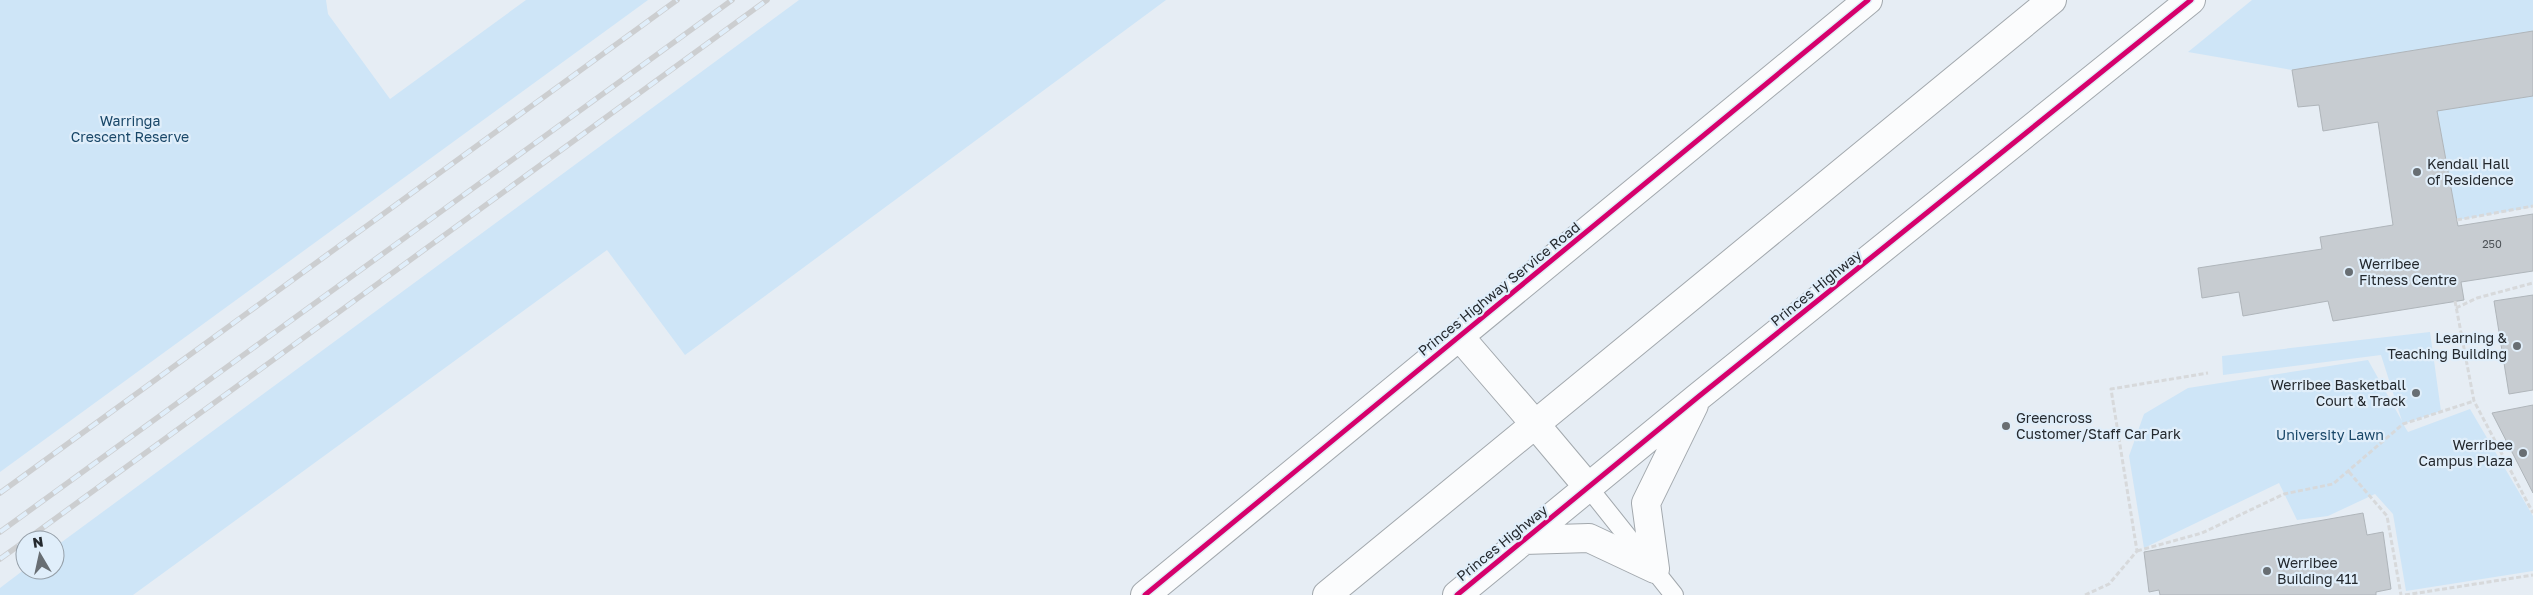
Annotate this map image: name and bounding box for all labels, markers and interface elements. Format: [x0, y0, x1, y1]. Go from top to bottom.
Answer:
park label: Warringa Crescent Reserve [71, 112, 189, 145]
place label: Kendall Hall of Residence [2427, 155, 2514, 188]
marker: Kendall Hall of Residence [2411, 166, 2423, 178]
street label: Princes Highway Service Road [1414, 218, 1583, 359]
house number: 250 [2482, 237, 2502, 250]
street label: Princes Highway [1767, 246, 1865, 329]
place label: Werribee Fitness Centre [2359, 255, 2457, 288]
marker: Werribee Fitness Centre [2343, 266, 2355, 278]
place label: Learning & Teaching Building [2387, 329, 2508, 362]
marker: Learning & Teaching Building [2511, 340, 2523, 352]
place label: Werribee Basketball Court & Track [2270, 376, 2406, 409]
marker: Werribee Basketball Court & Track [2410, 387, 2422, 399]
place label: Greencross Customer/Staff Car Park [2016, 409, 2181, 442]
marker: Greencross Customer/Staff Car Park [2000, 420, 2012, 432]
park label: University Lawn [2276, 426, 2384, 443]
place label: Werribee Campus Plaza [2419, 436, 2513, 469]
marker: Werribee Campus Plaza [2517, 447, 2529, 459]
street label: Princes Highway [1453, 501, 1551, 584]
north arrow [15, 530, 65, 580]
text: N [31, 532, 44, 551]
place label: Werribee Building 411 [2277, 554, 2358, 587]
marker: Werribee Building 411 [2261, 565, 2273, 577]

